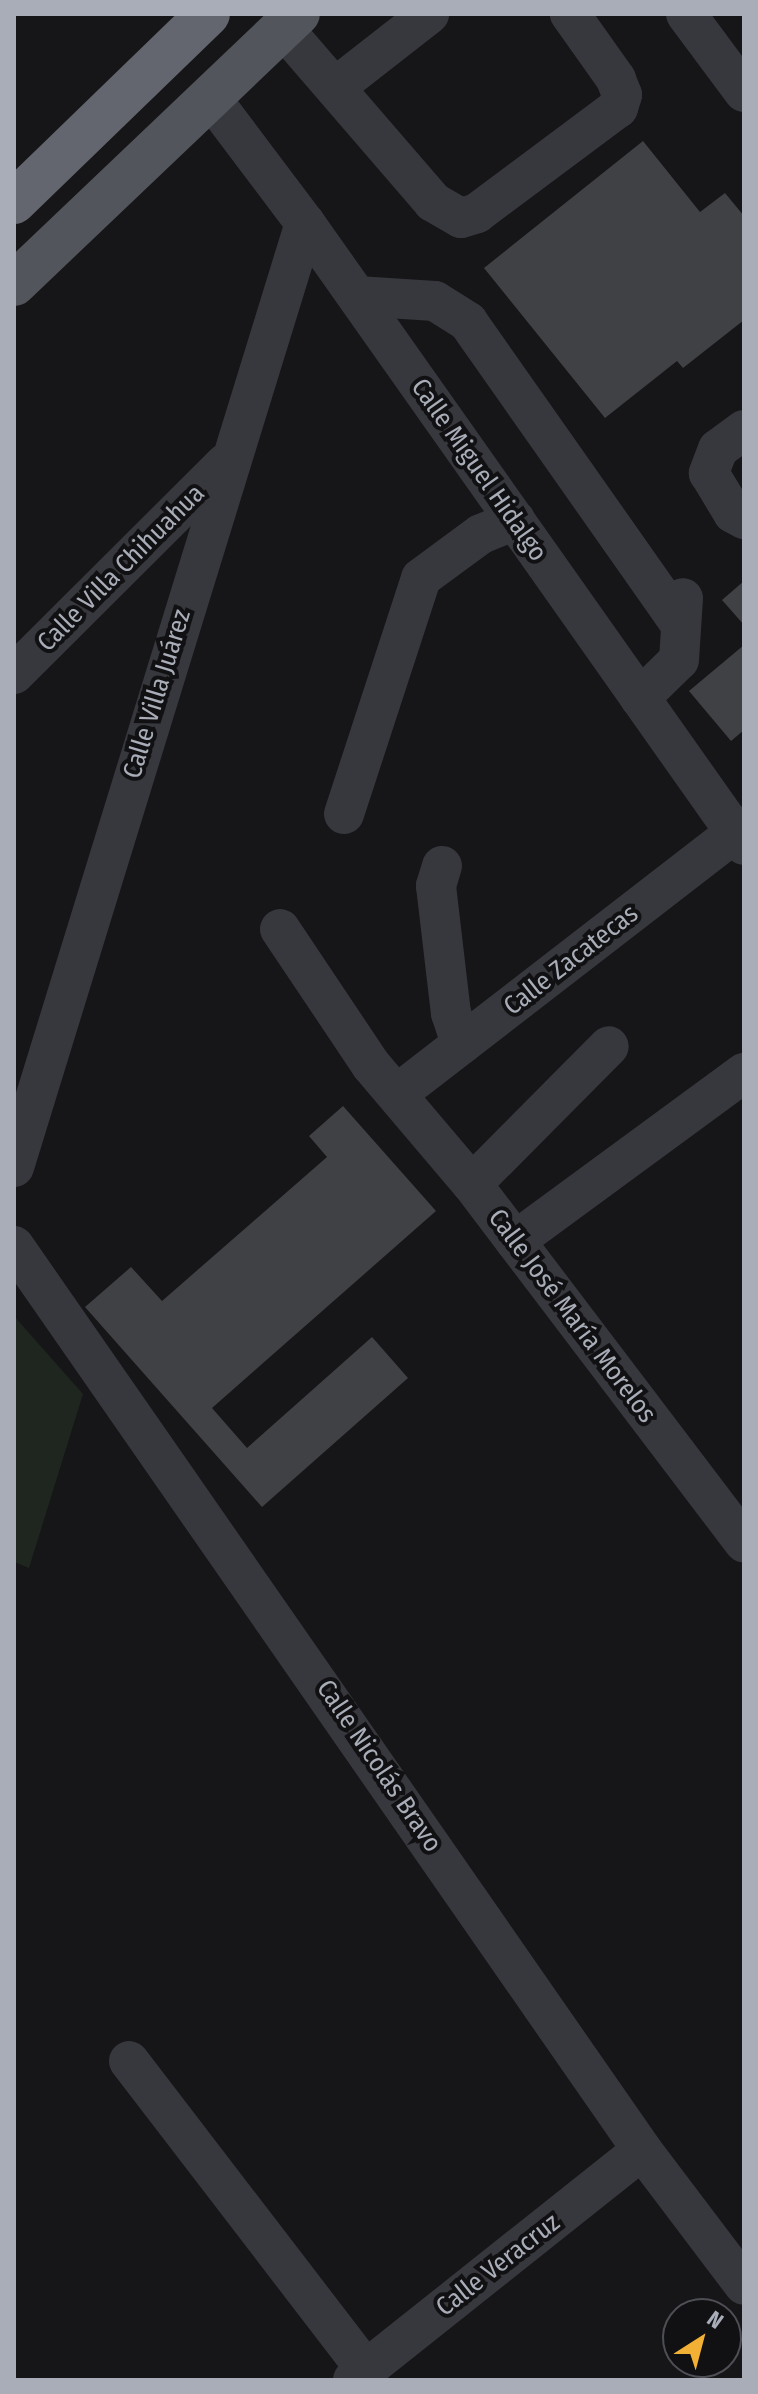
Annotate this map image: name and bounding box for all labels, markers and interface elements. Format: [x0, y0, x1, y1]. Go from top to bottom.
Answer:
street label: Calle Miguel Hidalgo [404, 373, 554, 567]
street label: Calle Villa Chihuahua [31, 478, 211, 658]
street label: Calle Villa Juárez [117, 606, 197, 782]
street label: Calle Zacatecas [498, 898, 644, 1022]
street label: Calle José María Morelos [481, 1203, 663, 1429]
street label: Calle Nicolás Bravo [310, 1674, 448, 1858]
street label: Calle Veracruz [430, 2207, 566, 2323]
north arrow [662, 2298, 742, 2378]
text: N [702, 2305, 728, 2335]

